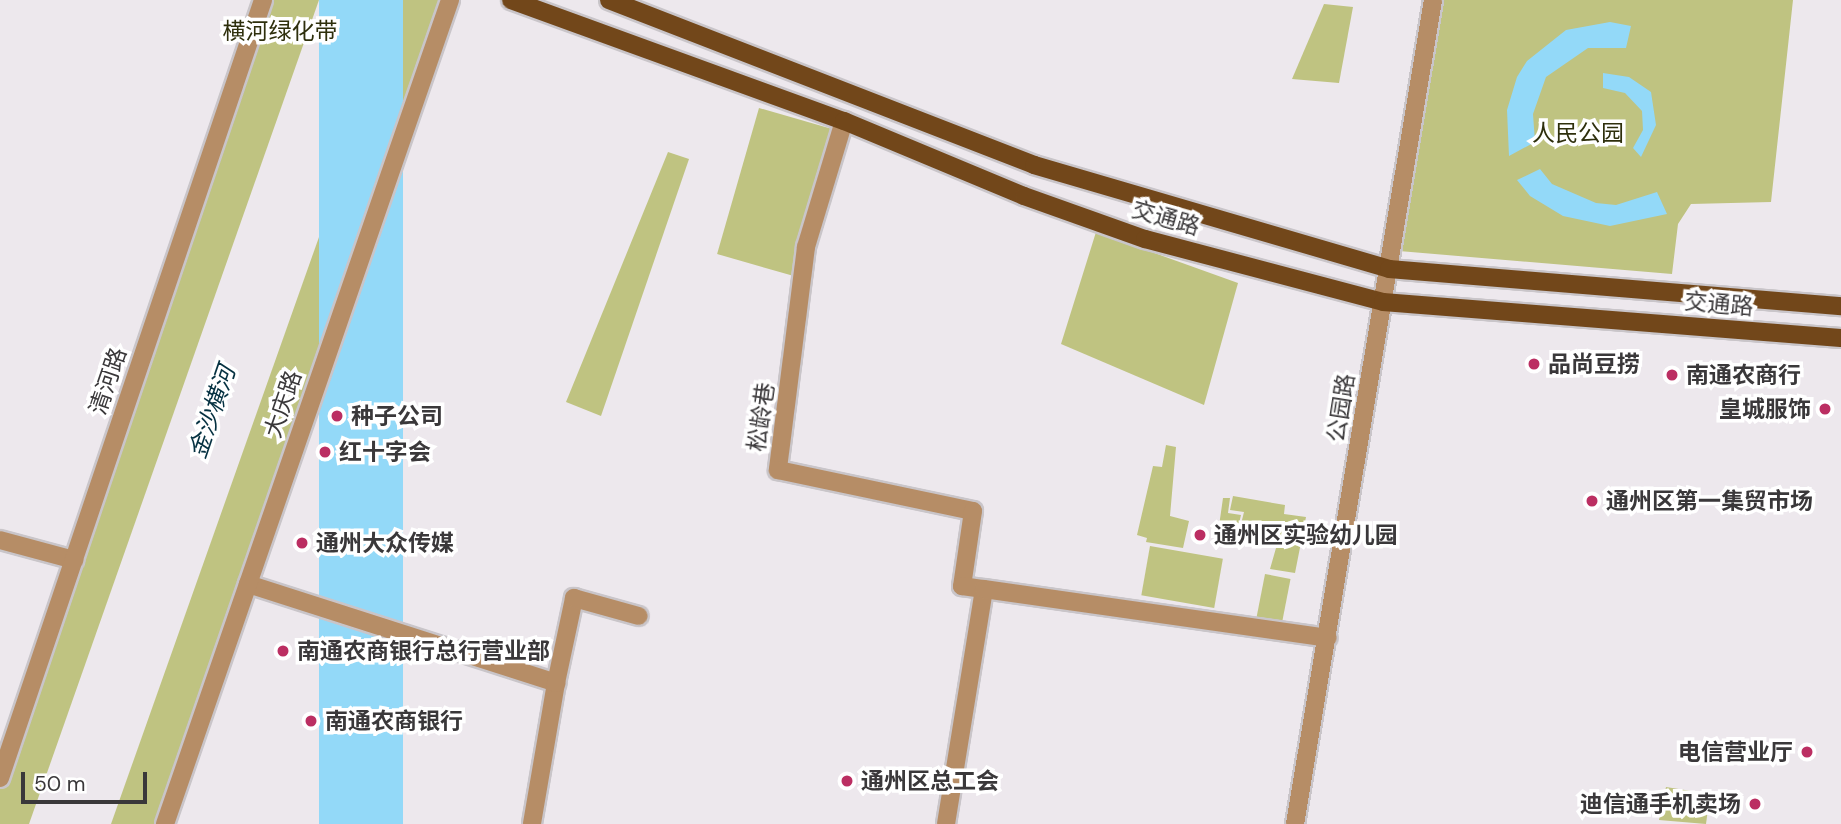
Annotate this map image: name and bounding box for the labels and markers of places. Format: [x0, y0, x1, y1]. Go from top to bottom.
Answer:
place label: 品尚豆捞 [1548, 350, 1640, 378]
marker: 品尚豆捞 [1526, 356, 1542, 372]
place label: 南通农商行 [1686, 361, 1801, 389]
marker: 南通农商行 [1664, 367, 1680, 383]
place label: 皇城服饰 [1719, 395, 1811, 423]
marker: 皇城服饰 [1817, 401, 1833, 417]
place label: 种子公司 [351, 402, 443, 430]
marker: 种子公司 [329, 408, 345, 424]
place label: 红十字会 [339, 438, 431, 466]
marker: 红十字会 [317, 444, 333, 460]
place label: 通州区第一集贸市场 [1606, 487, 1813, 515]
marker: 通州区第一集贸市场 [1584, 493, 1600, 509]
place label: 通州区实验幼儿园 [1214, 521, 1398, 549]
marker: 通州区实验幼儿园 [1192, 527, 1208, 543]
place label: 通州大众传媒 [316, 529, 454, 557]
marker: 通州大众传媒 [294, 535, 310, 551]
place label: 南通农商银行总行营业部 [297, 637, 550, 665]
marker: 南通农商银行总行营业部 [275, 643, 291, 659]
place label: 南通农商银行 [325, 707, 463, 735]
marker: 南通农商银行 [303, 713, 319, 729]
place label: 电信营业厅 [1678, 738, 1793, 766]
marker: 电信营业厅 [1799, 744, 1815, 760]
place label: 通州区总工会 [861, 767, 999, 795]
marker: 通州区总工会 [839, 773, 855, 789]
place label: 迪信通手机卖场 [1580, 790, 1741, 818]
marker: 迪信通手机卖场 [1747, 796, 1763, 812]

